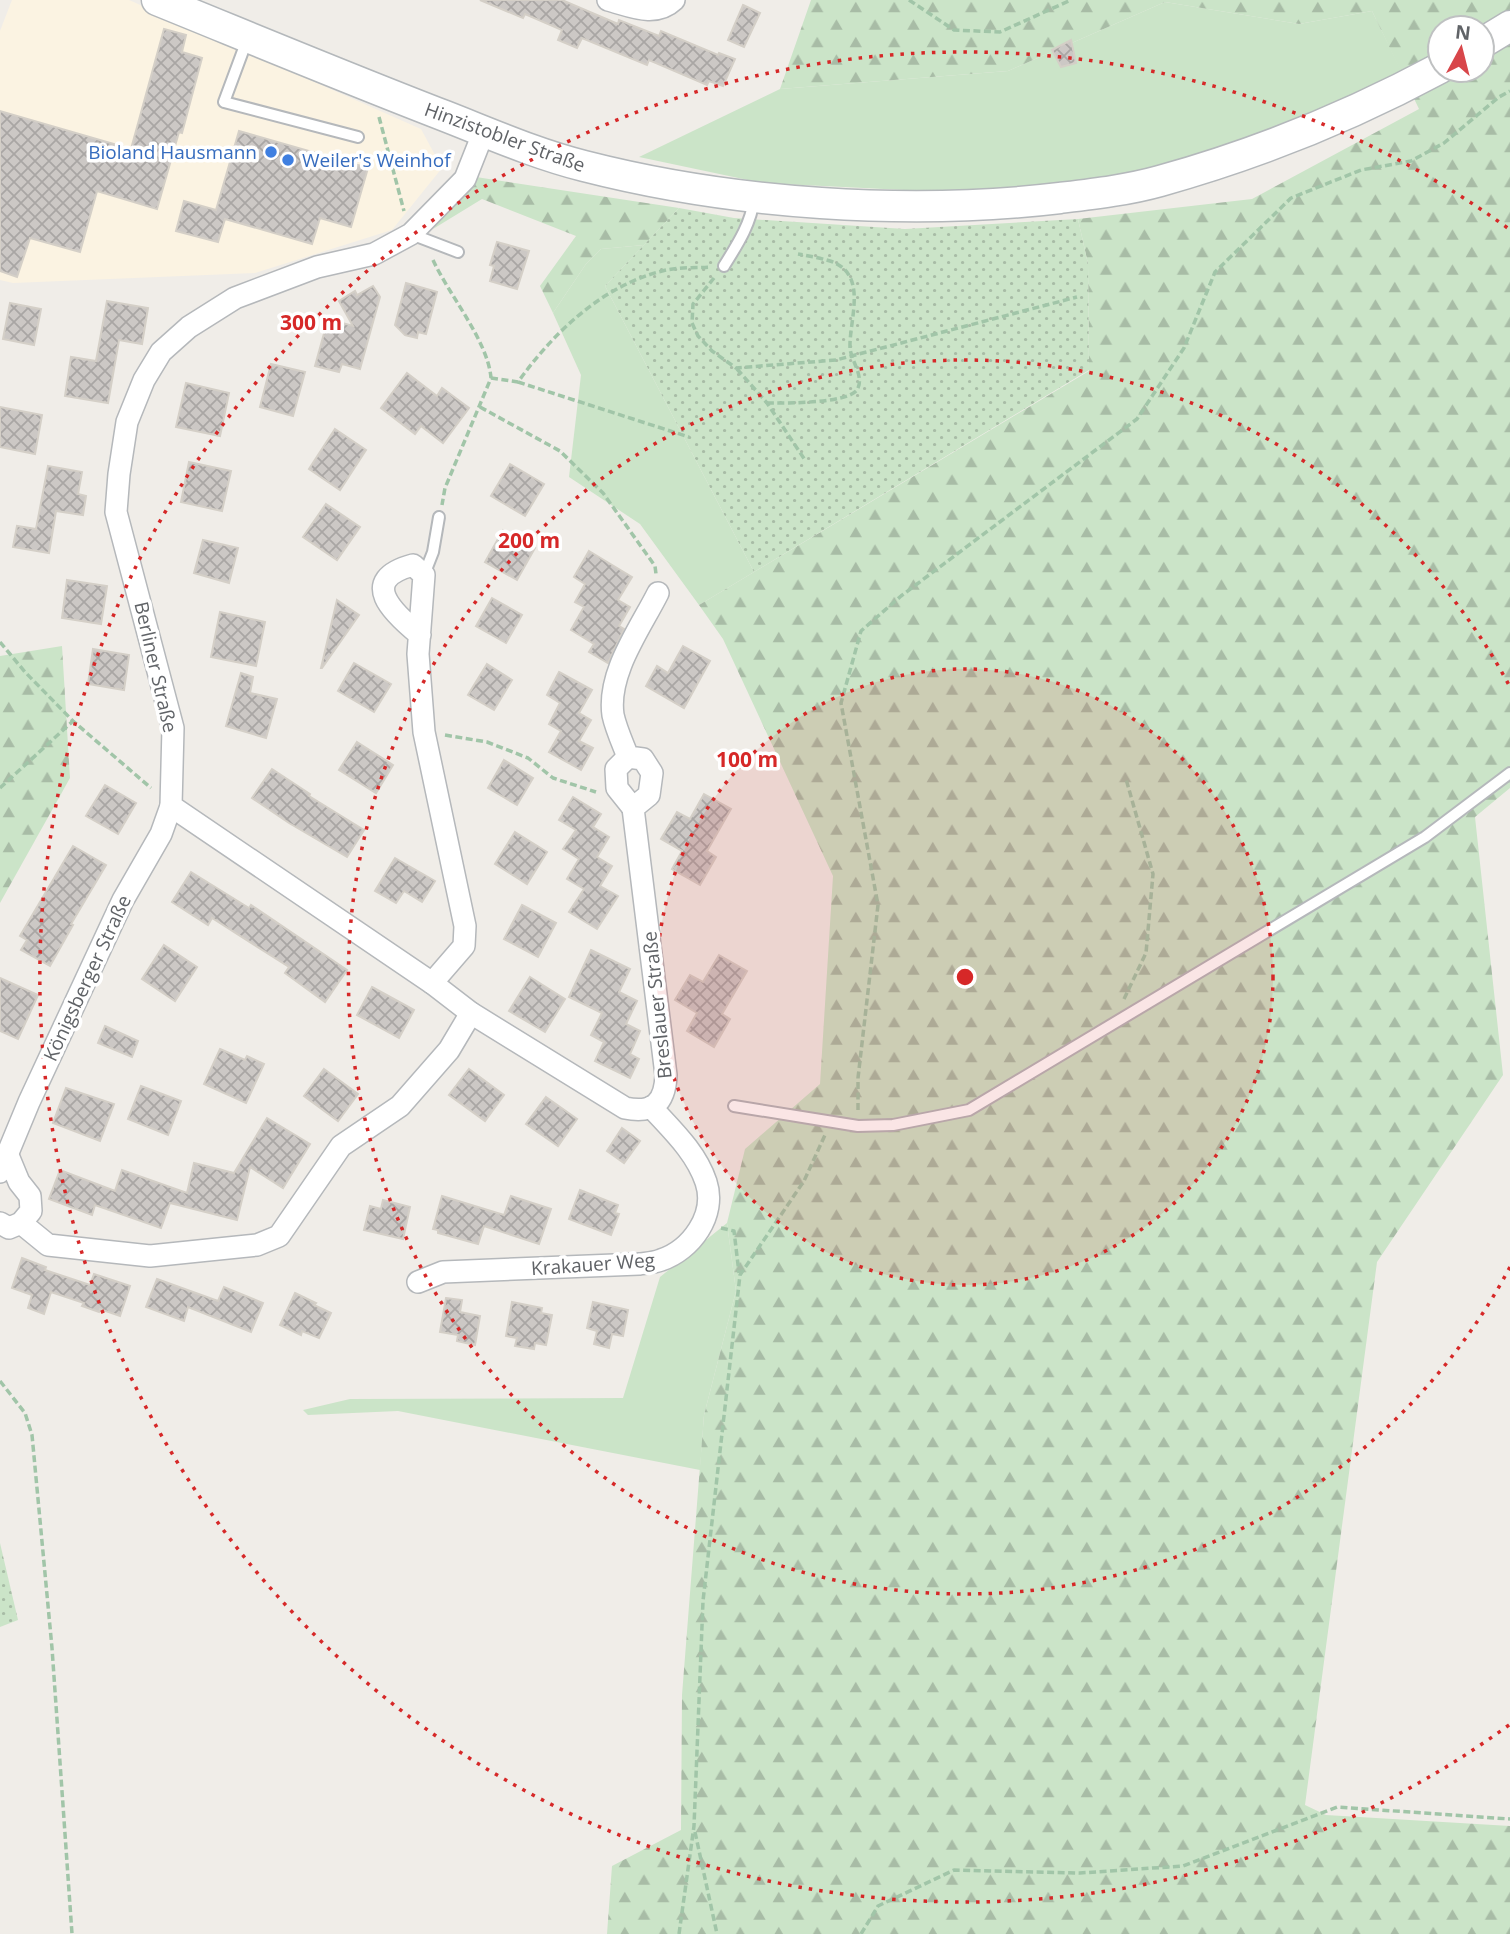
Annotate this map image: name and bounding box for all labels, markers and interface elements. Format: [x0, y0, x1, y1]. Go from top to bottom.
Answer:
north arrow [1426, 14, 1496, 84]
text: N [1454, 18, 1472, 46]
street label: Hinzistobler Straße [421, 96, 589, 178]
place label: Bioland Hausmann [88, 139, 257, 165]
marker: Bioland Hausmann [263, 144, 279, 160]
place label: Weiler's Weinhof [302, 147, 452, 173]
marker: Weiler's Weinhof [280, 152, 296, 168]
text: 300 m [280, 308, 342, 336]
text: 200 m [498, 526, 560, 554]
street label: Berliner Straße [128, 599, 184, 735]
text: 100 m [716, 745, 778, 773]
street label: Königsberger Straße [37, 891, 137, 1065]
street label: Breslauer Straße [636, 930, 678, 1080]
centre of rings [953, 965, 977, 989]
street label: Krakauer Weg [530, 1247, 656, 1281]

